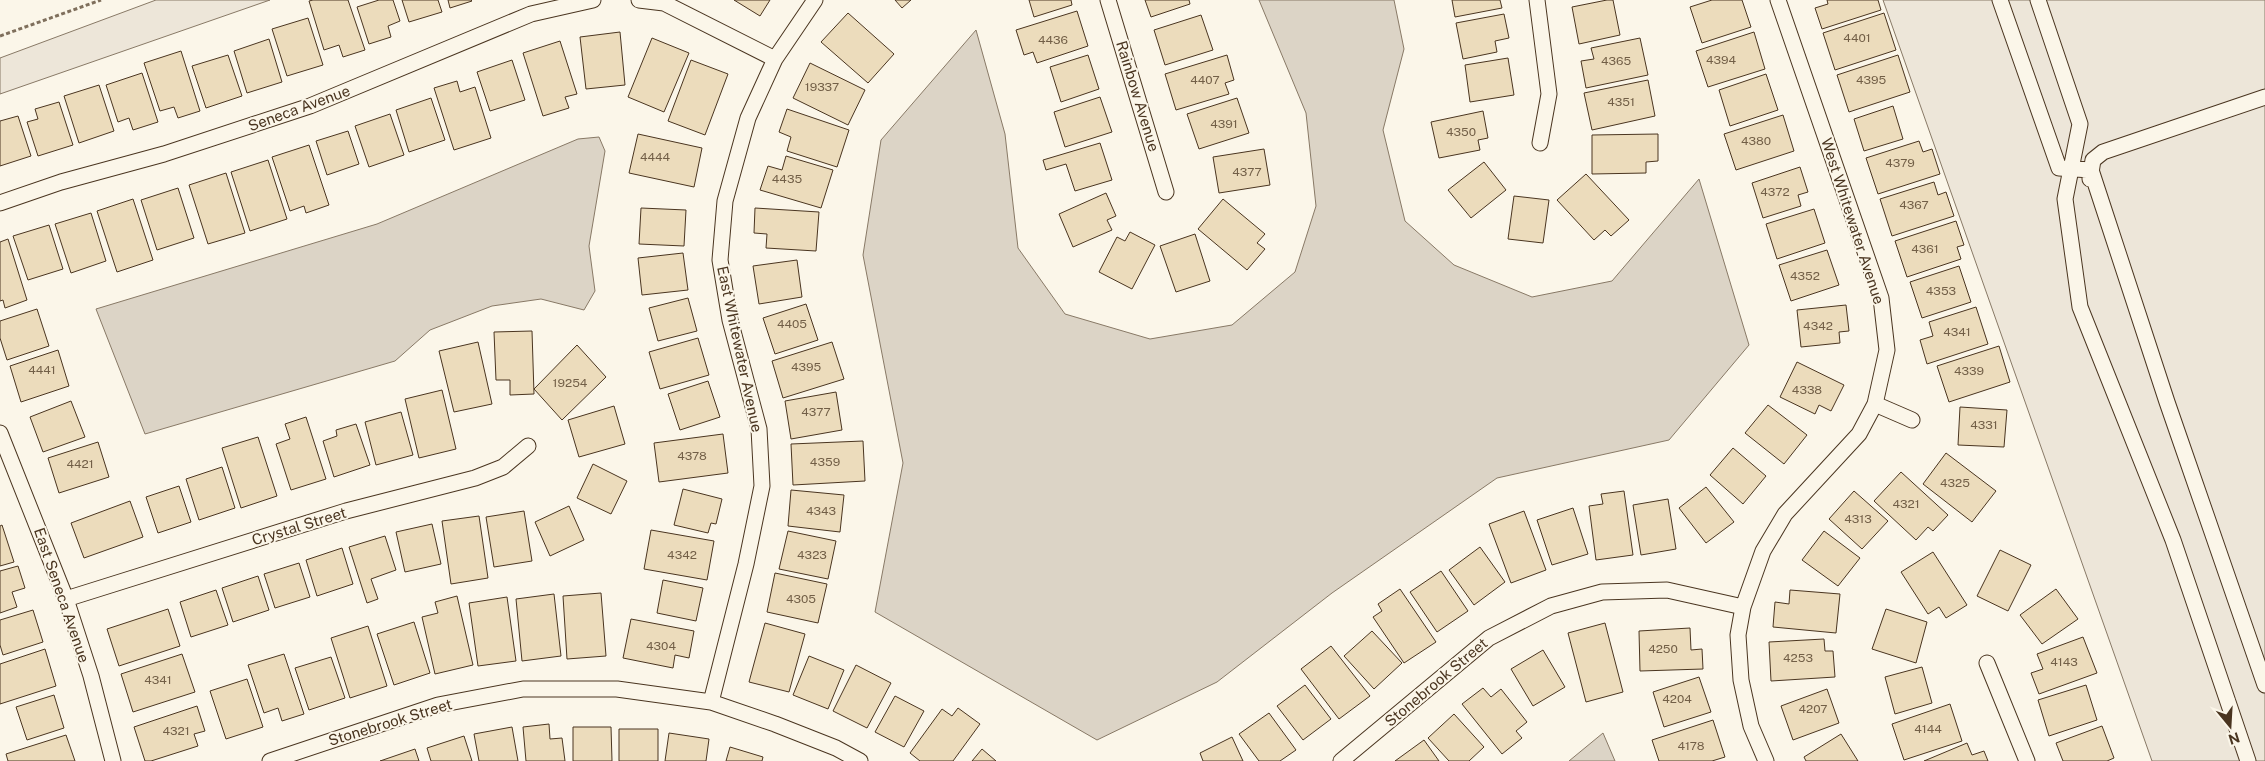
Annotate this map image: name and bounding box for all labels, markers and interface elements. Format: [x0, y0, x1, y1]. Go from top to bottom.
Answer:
house number: 4401 [1843, 31, 1871, 45]
house number: 4436 [1038, 33, 1068, 47]
street label: Rainbow Avenue [1113, 39, 1163, 153]
house number: 4394 [1706, 53, 1736, 67]
house number: 4365 [1601, 54, 1631, 68]
house number: 4407 [1190, 73, 1220, 87]
house number: 4395 [1856, 73, 1886, 87]
house number: 19337 [805, 80, 839, 94]
street label: Seneca Avenue [246, 82, 352, 134]
house number: 4351 [1607, 95, 1635, 109]
house number: 4391 [1210, 117, 1238, 131]
house number: 4350 [1446, 125, 1476, 139]
house number: 4380 [1741, 134, 1771, 148]
street label: West Whitewater Avenue [1818, 136, 1888, 306]
house number: 4444 [640, 150, 671, 164]
house number: 4379 [1885, 156, 1915, 170]
house number: 4377 [1232, 165, 1262, 179]
house number: 4435 [772, 172, 802, 186]
house number: 4372 [1760, 185, 1790, 199]
house number: 4367 [1899, 198, 1929, 212]
house number: 4361 [1911, 242, 1939, 256]
street label: East Whitewater Avenue [714, 264, 766, 434]
house number: 4352 [1790, 269, 1820, 283]
house number: 4353 [1926, 284, 1956, 298]
house number: 4405 [777, 317, 807, 331]
house number: 4342 [1803, 319, 1833, 333]
house number: 4341 [1943, 325, 1971, 339]
house number: 4395 [791, 360, 821, 374]
house number: 4441 [28, 363, 56, 377]
house number: 4339 [1954, 364, 1984, 378]
house number: 19254 [553, 376, 588, 390]
house number: 4338 [1792, 383, 1822, 397]
house number: 4377 [801, 405, 831, 419]
house number: 4331 [1970, 418, 1998, 432]
house number: 4378 [677, 449, 707, 463]
house number: 4359 [810, 455, 840, 469]
house number: 4421 [66, 457, 94, 471]
house number: 4325 [1940, 476, 1970, 490]
house number: 4321 [1892, 497, 1920, 511]
street label: Crystal Street [250, 504, 348, 548]
house number: 4343 [806, 504, 836, 518]
house number: 4313 [1844, 512, 1872, 526]
street label: East Seneca Avenue [31, 525, 93, 665]
house number: 4342 [667, 548, 697, 562]
house number: 4323 [797, 548, 827, 562]
house number: 4305 [786, 592, 816, 606]
street label: Stonebrook Street [1381, 634, 1491, 730]
house number: 4304 [646, 639, 676, 653]
house number: 4250 [1648, 642, 1678, 656]
house number: 4253 [1783, 651, 1813, 665]
house number: 4143 [2050, 655, 2078, 669]
house number: 4341 [144, 673, 172, 687]
house number: 4204 [1662, 692, 1692, 706]
street label: Stonebrook Street [326, 695, 454, 749]
north arrow [2205, 701, 2255, 751]
house number: 4207 [1798, 702, 1828, 716]
house number: 4144 [1914, 722, 1942, 736]
house number: 4321 [162, 724, 190, 738]
text: N [2226, 729, 2242, 748]
house number: 4178 [1677, 739, 1705, 753]

